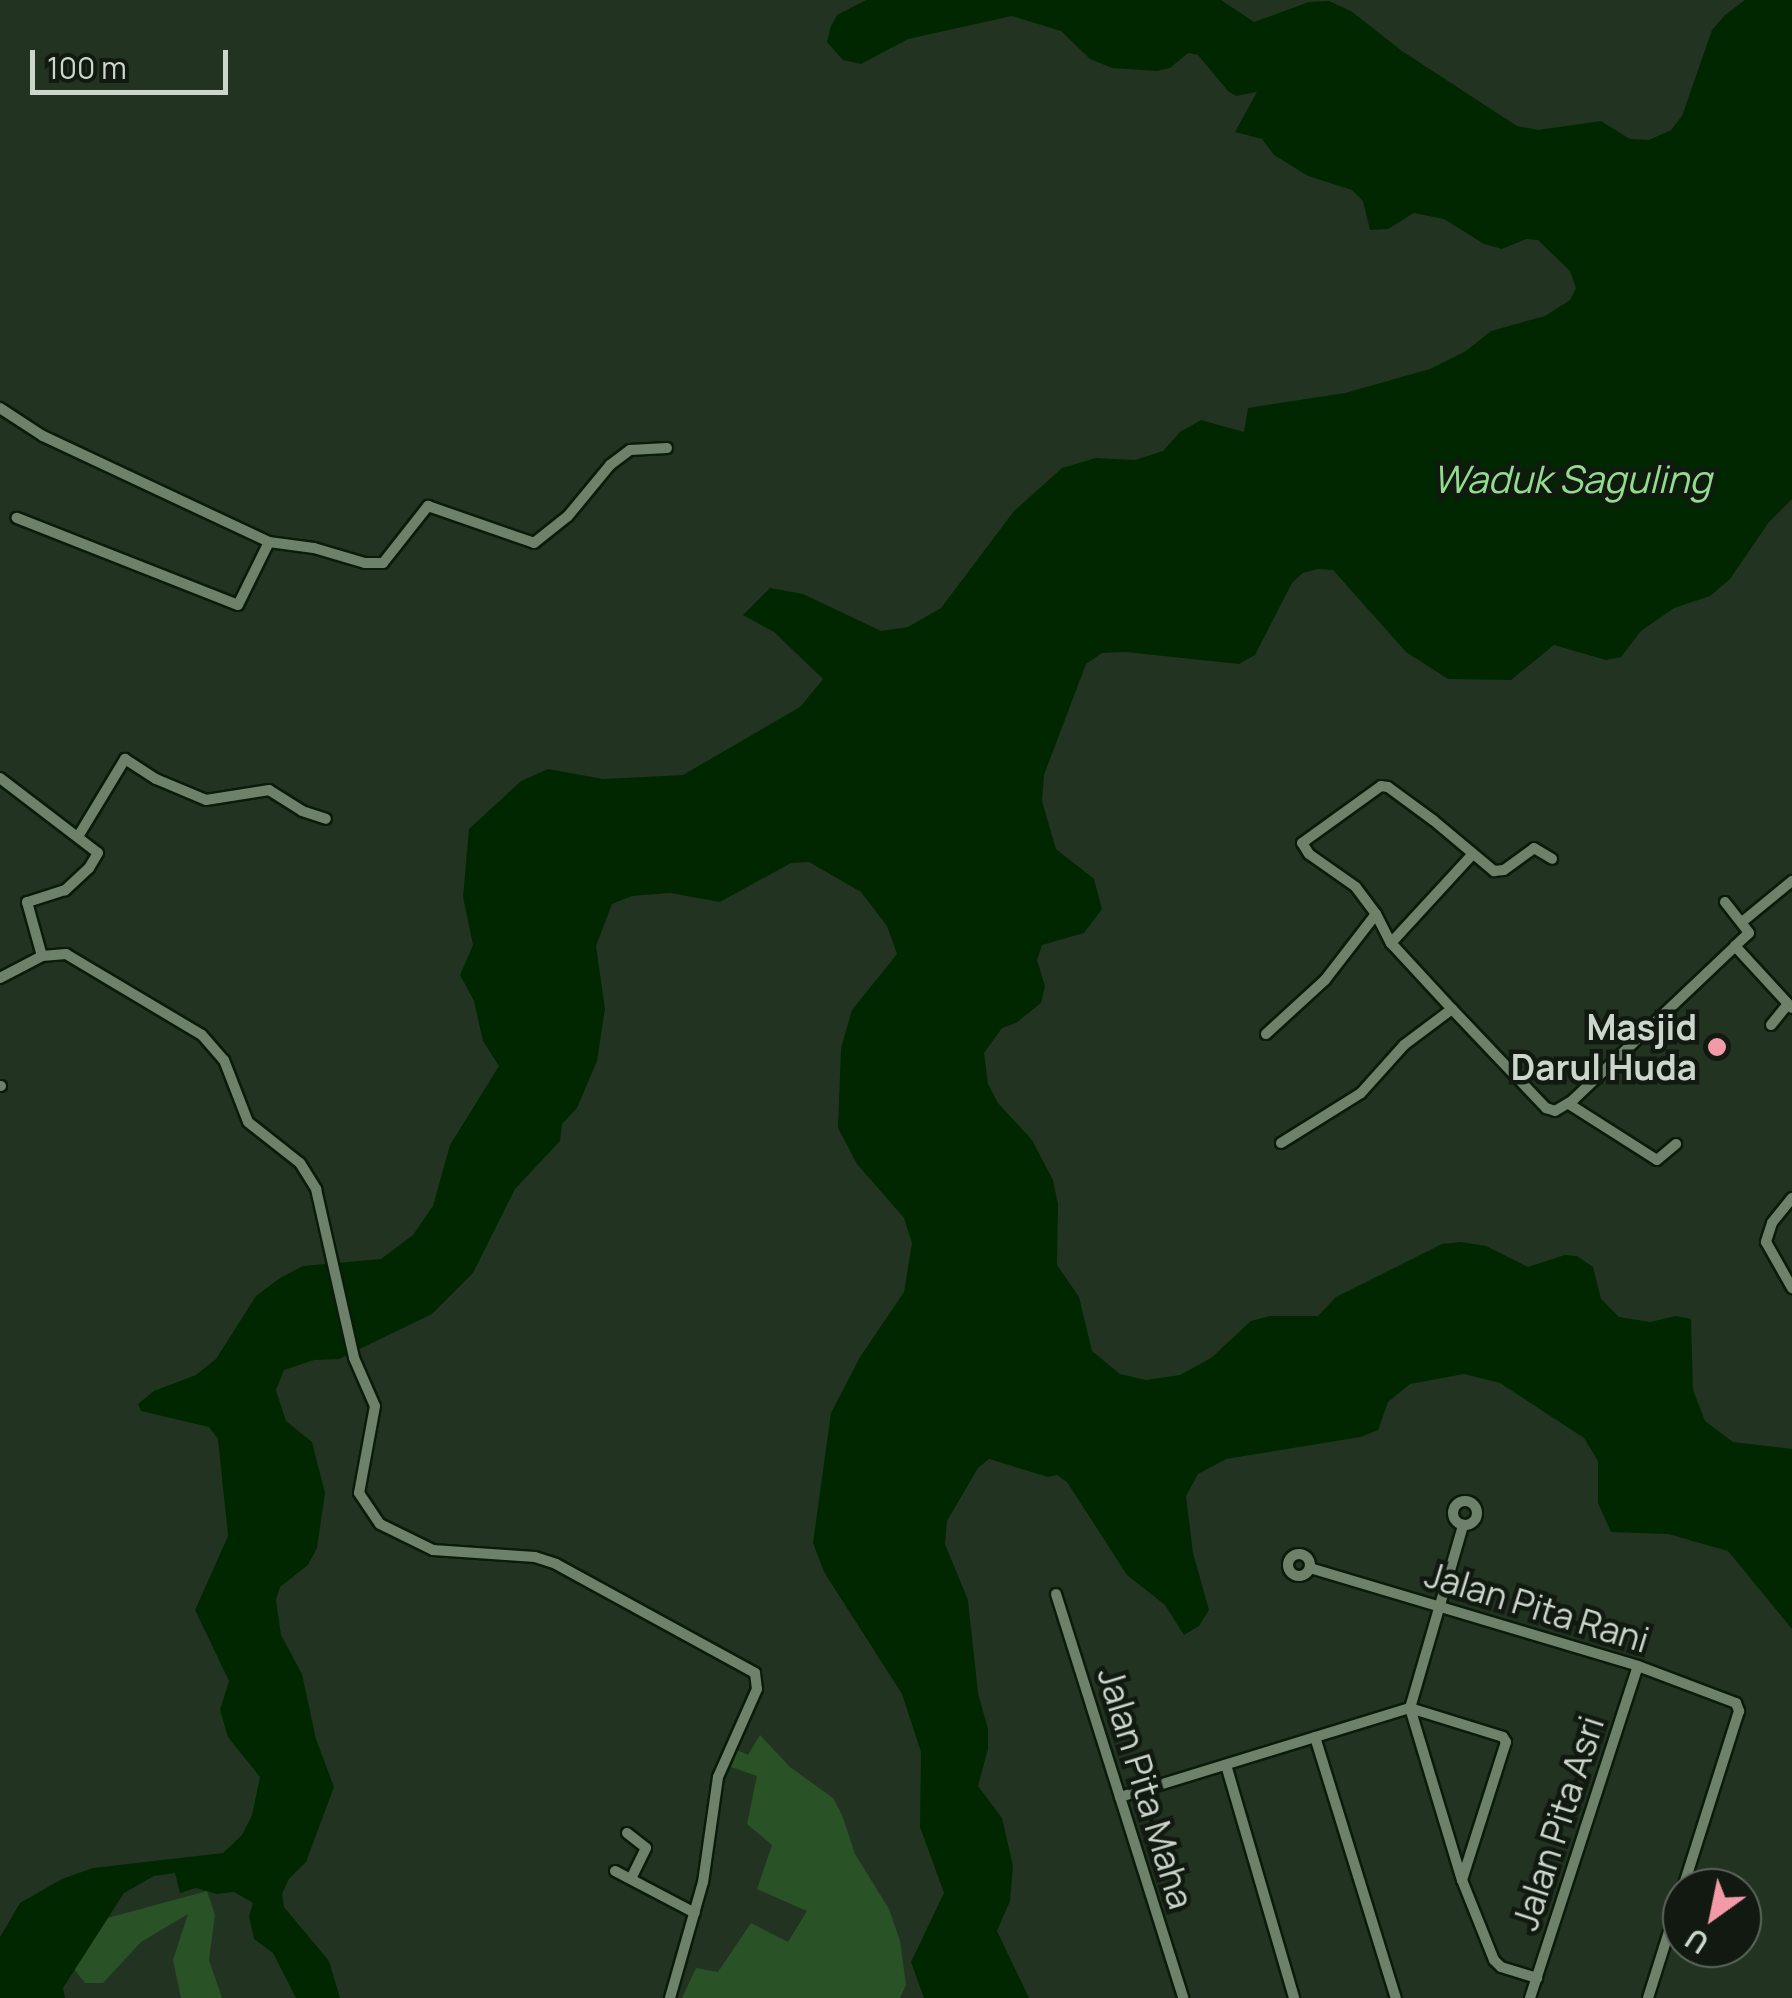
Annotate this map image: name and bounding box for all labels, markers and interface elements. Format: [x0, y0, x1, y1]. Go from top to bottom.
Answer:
scale bar [35, 30, 232, 92]
text: 100 m [47, 47, 127, 88]
water label: Waduk Saguling [1433, 456, 1711, 502]
place label: Masjid Darul Huda [1511, 1006, 1697, 1088]
marker: Masjid Darul Huda [1706, 1036, 1728, 1058]
street label: Jalan Pita Rani [1420, 1553, 1654, 1661]
street label: Jalan Pita Maha [1089, 1662, 1203, 1914]
street label: Jalan Pita Asri [1504, 1711, 1612, 1935]
north arrow [1662, 1868, 1762, 1968]
text: U [1678, 1920, 1716, 1963]

